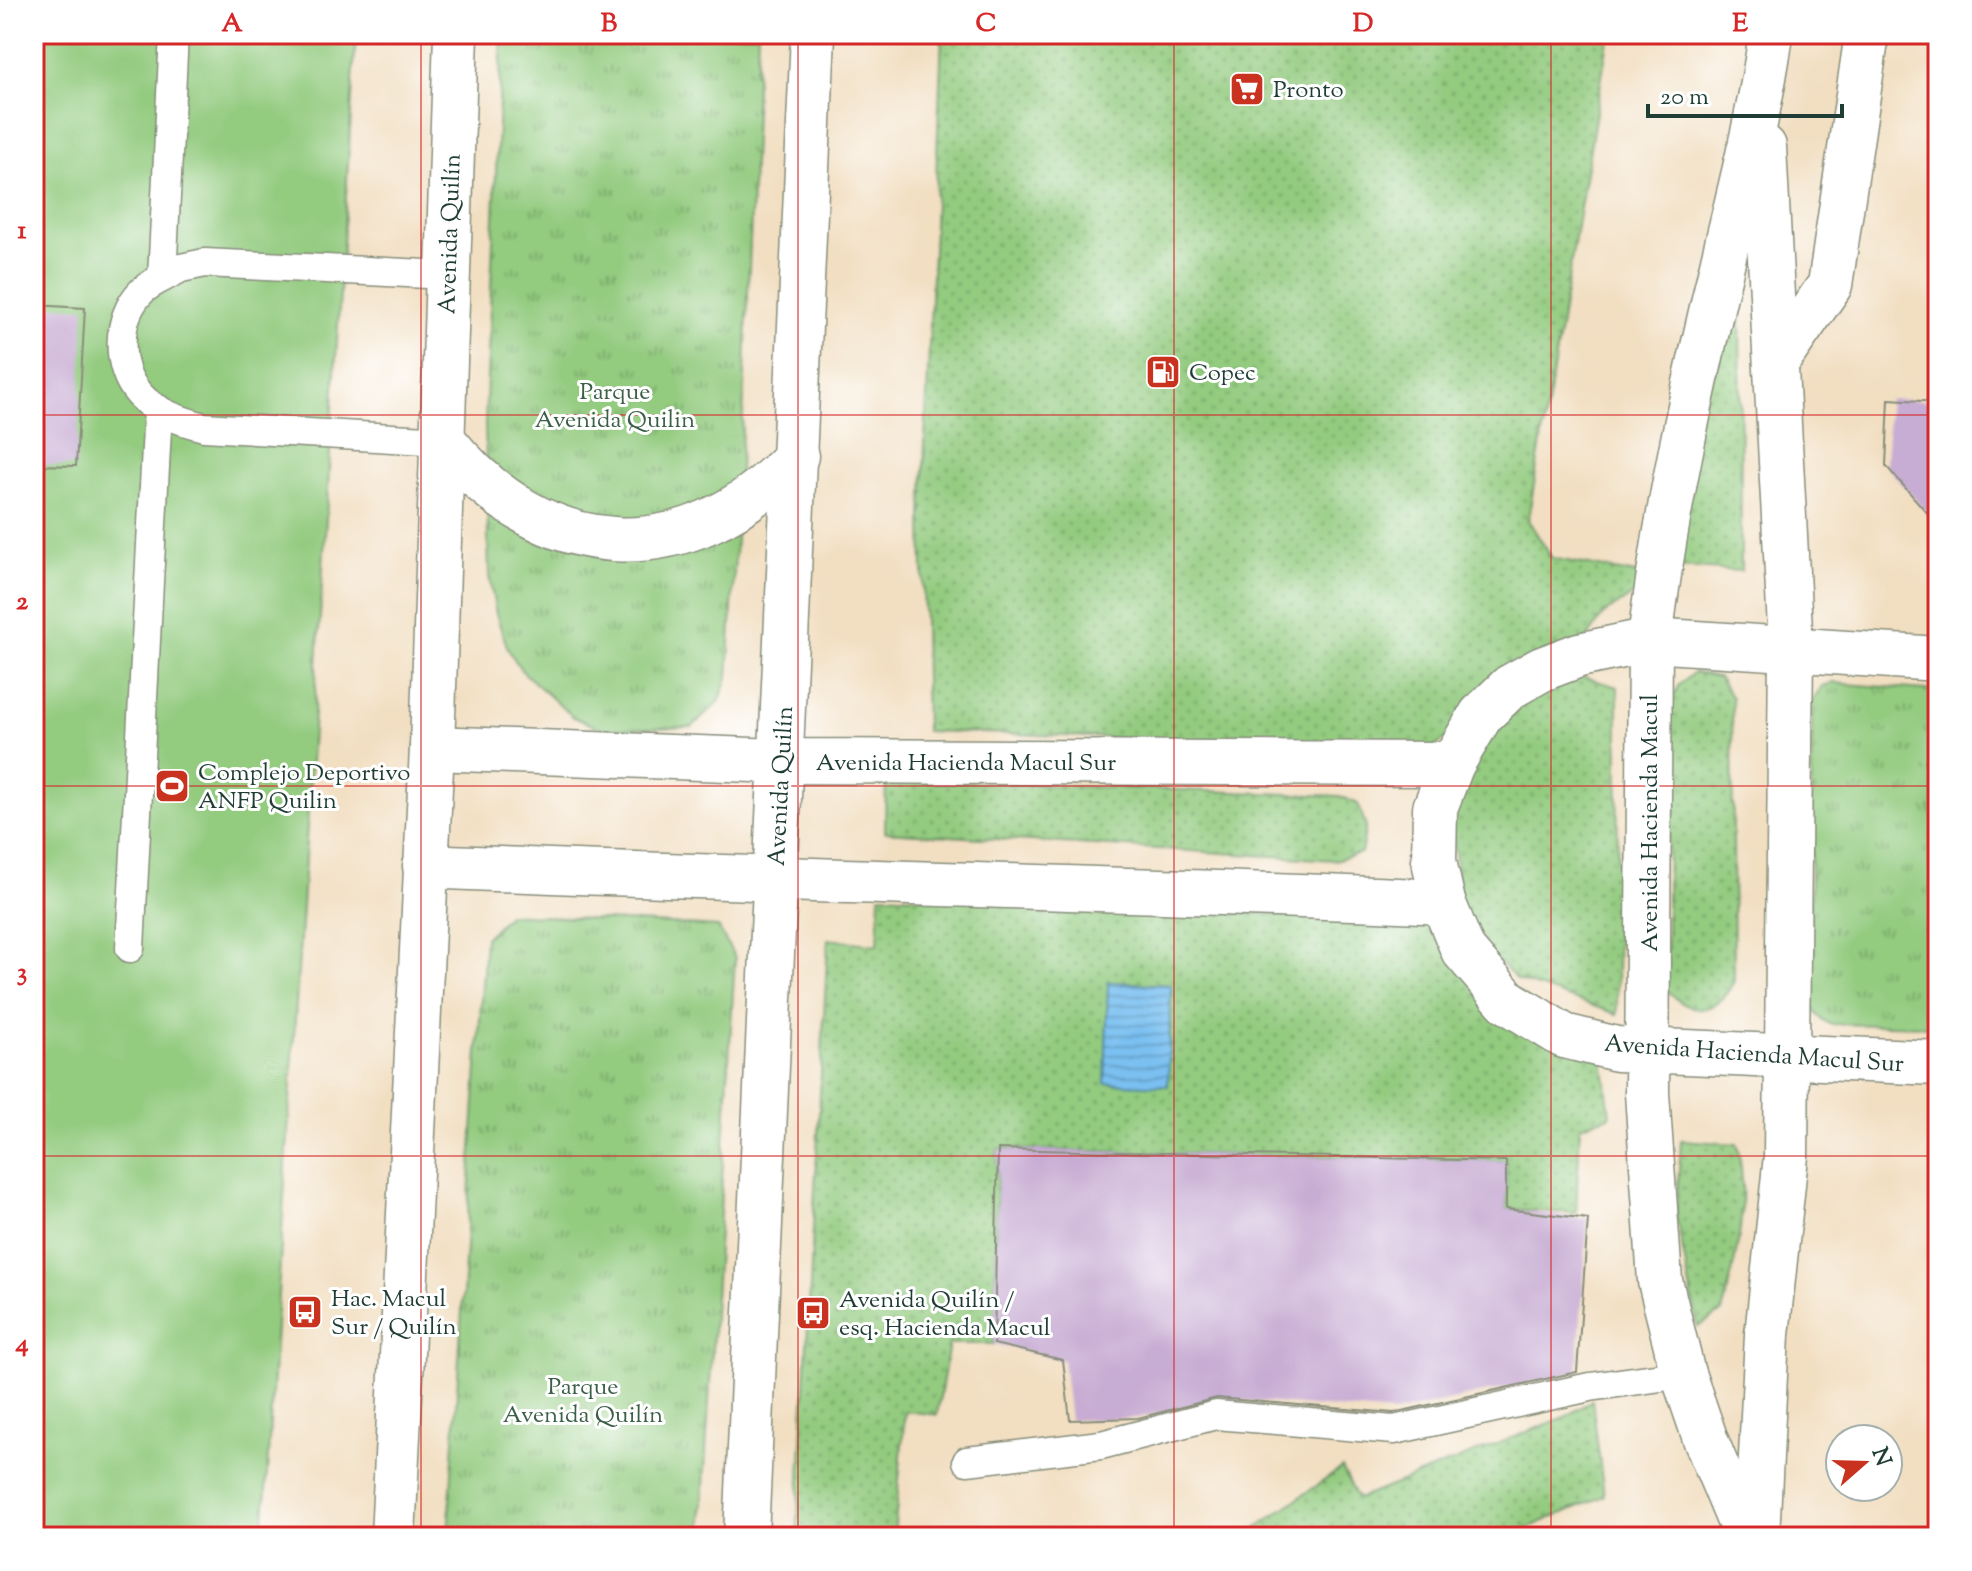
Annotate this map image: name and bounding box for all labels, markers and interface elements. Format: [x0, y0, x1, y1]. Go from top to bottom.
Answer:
text: A [221, 6, 243, 43]
text: B [601, 6, 618, 43]
text: C [976, 6, 996, 43]
text: D [1353, 6, 1373, 43]
text: E [1732, 6, 1748, 43]
scale bar [1648, 68, 1842, 118]
supermarket icon: Pronto [1228, 70, 1266, 108]
place label: Pronto [1273, 74, 1344, 108]
text: 20 m [1660, 81, 1709, 115]
street label: Avenida Quilín [431, 153, 471, 315]
text: 1 [18, 213, 27, 250]
fuel station icon: Copec [1144, 353, 1182, 391]
place label: Copec [1189, 357, 1256, 391]
park label: Parque Avenida Quilin [535, 376, 695, 438]
text: 2 [16, 584, 29, 621]
street label: Avenida Hacienda Macul [1634, 694, 1668, 952]
street label: Avenida Quilín [761, 705, 803, 867]
street label: Avenida Hacienda Macul Sur [816, 747, 1116, 781]
place label: Complejo Deportivo ANFP Quilin [198, 757, 410, 819]
sports icon: Complejo Deportivo ANFP Quilin [153, 767, 191, 805]
text: 3 [17, 955, 27, 992]
street label: Avenida Hacienda Macul Sur [1603, 1028, 1905, 1082]
place label: Hac. Macul Sur / Quilín [331, 1283, 457, 1345]
place label: Avenida Quilín / esq. Hacienda Macul [839, 1284, 1051, 1346]
bus stop icon: Hac. Macul Sur / Quilín [286, 1293, 324, 1331]
bus stop icon: Avenida Quilín / esq. Hacienda Macul [794, 1294, 832, 1332]
text: 4 [14, 1326, 29, 1363]
park label: Parque Avenida Quilín [503, 1371, 663, 1433]
north arrow [1824, 1423, 1904, 1503]
text: N [1862, 1443, 1898, 1471]

